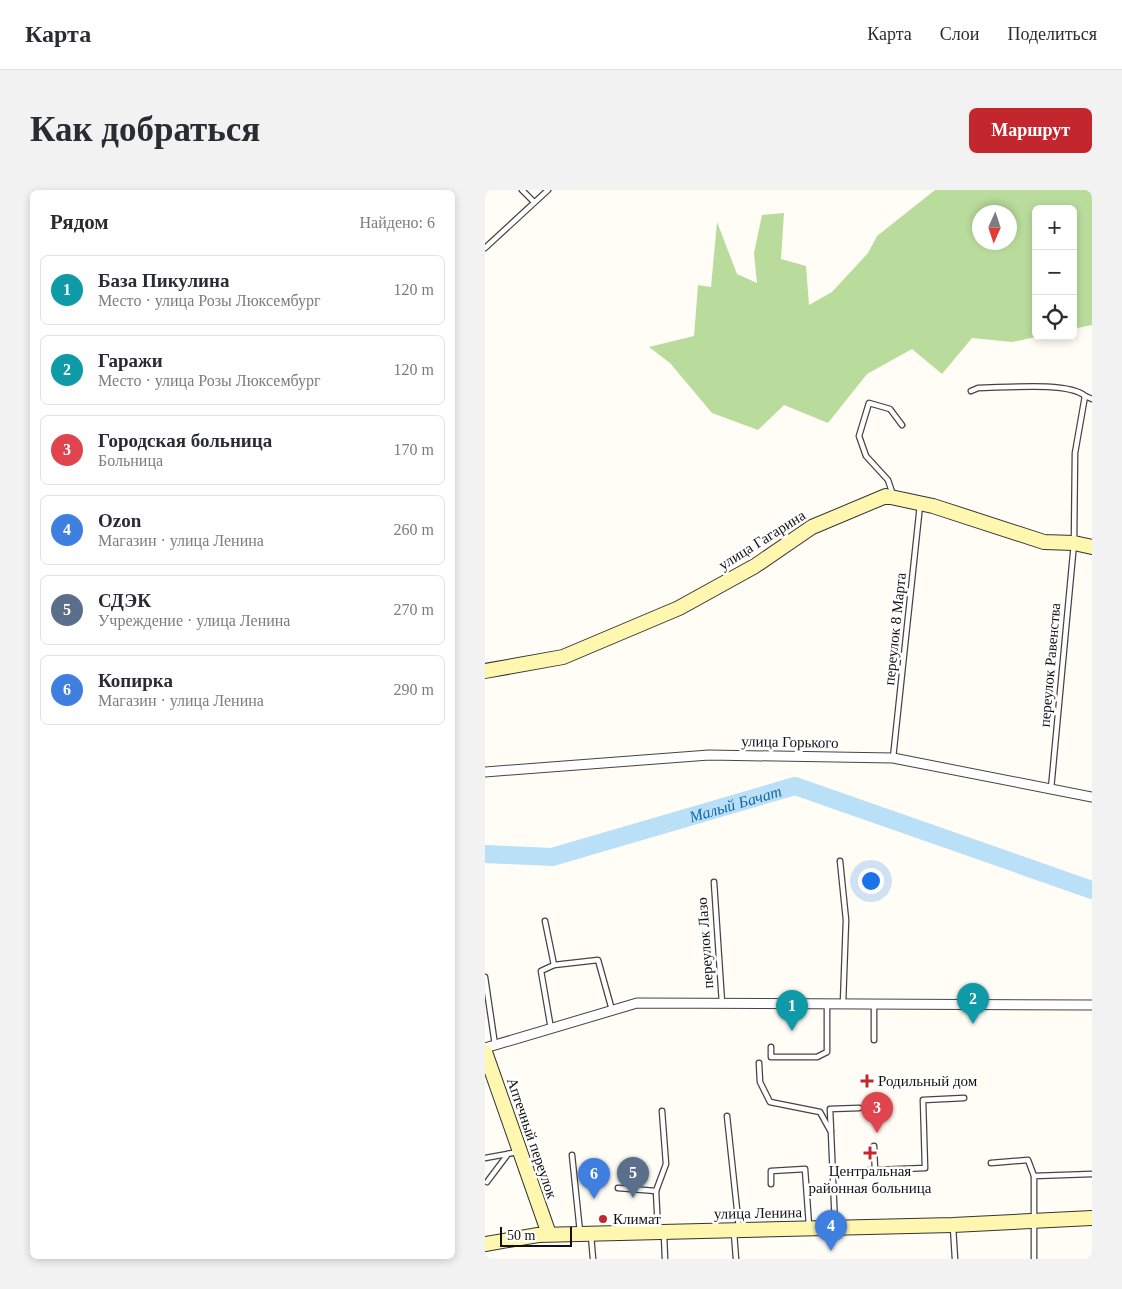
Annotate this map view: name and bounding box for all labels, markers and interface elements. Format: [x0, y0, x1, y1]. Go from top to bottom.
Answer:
text: Карта [25, 21, 91, 47]
text: Карта [867, 24, 912, 44]
text: Слои [940, 24, 979, 44]
text: Поделиться [1007, 24, 1097, 44]
button: Маршрут [969, 108, 1092, 153]
text: Как добраться [30, 110, 260, 149]
north arrow [972, 205, 1017, 250]
map controls [1032, 205, 1077, 340]
button: + [1032, 205, 1077, 250]
text: Рядом [50, 210, 109, 234]
text: Найдено: 6 [360, 214, 435, 231]
button: − [1032, 250, 1077, 295]
text: База Пикулина [98, 270, 229, 291]
text: 1 [63, 281, 71, 298]
text: 120 m [394, 281, 434, 298]
text: Место · улица Розы Люксембург [98, 292, 321, 309]
button: locate [1032, 295, 1077, 340]
text: Гаражи [98, 350, 163, 371]
text: 2 [63, 361, 71, 378]
text: 120 m [394, 361, 434, 378]
text: Место · улица Розы Люксембург [98, 372, 321, 389]
text: Городская больница [98, 430, 272, 451]
text: 3 [63, 441, 71, 458]
text: 170 m [394, 441, 434, 458]
text: Больница [98, 452, 163, 469]
street label: улица Гагарина [716, 507, 808, 573]
text: Ozon [98, 510, 141, 531]
text: 4 [63, 521, 71, 538]
text: 260 m [394, 521, 434, 538]
text: Магазин · улица Ленина [98, 532, 264, 549]
street label: переулок 8 Марта [881, 571, 909, 686]
text: СДЭК [98, 590, 151, 611]
text: 5 [63, 601, 71, 618]
text: 270 m [394, 601, 434, 618]
street label: переулок Равенства [1037, 602, 1063, 728]
text: Учреждение · улица Ленина [98, 612, 290, 629]
text: Копирка [98, 670, 173, 691]
text: 6 [63, 681, 71, 698]
text: 290 m [394, 681, 434, 698]
text: Магазин · улица Ленина [98, 692, 264, 709]
street label: улица Горького [741, 733, 839, 751]
water label: Малый Бачат [686, 782, 784, 826]
your location [858, 868, 884, 894]
street label: переулок Лазо [694, 897, 716, 989]
pin: 2 [957, 983, 989, 1024]
pin: 1 [776, 990, 808, 1031]
place label: Родильный дом [878, 1073, 978, 1089]
marker: Родильный дом [860, 1074, 874, 1088]
street label: Аптечный переулок [504, 1075, 560, 1201]
pin: 3 [861, 1092, 893, 1133]
marker: Центральная районная больница [863, 1146, 877, 1160]
pin: 5 [617, 1157, 649, 1198]
pin: 6 [578, 1158, 610, 1199]
place label: Центральная районная больница [808, 1163, 932, 1196]
street label: улица Ленина [714, 1204, 803, 1222]
pin: 4 [815, 1210, 847, 1251]
place label: Климат [613, 1211, 661, 1227]
marker: Климат [597, 1213, 609, 1225]
scale bar [500, 1224, 573, 1247]
text: 50 m [507, 1228, 535, 1243]

